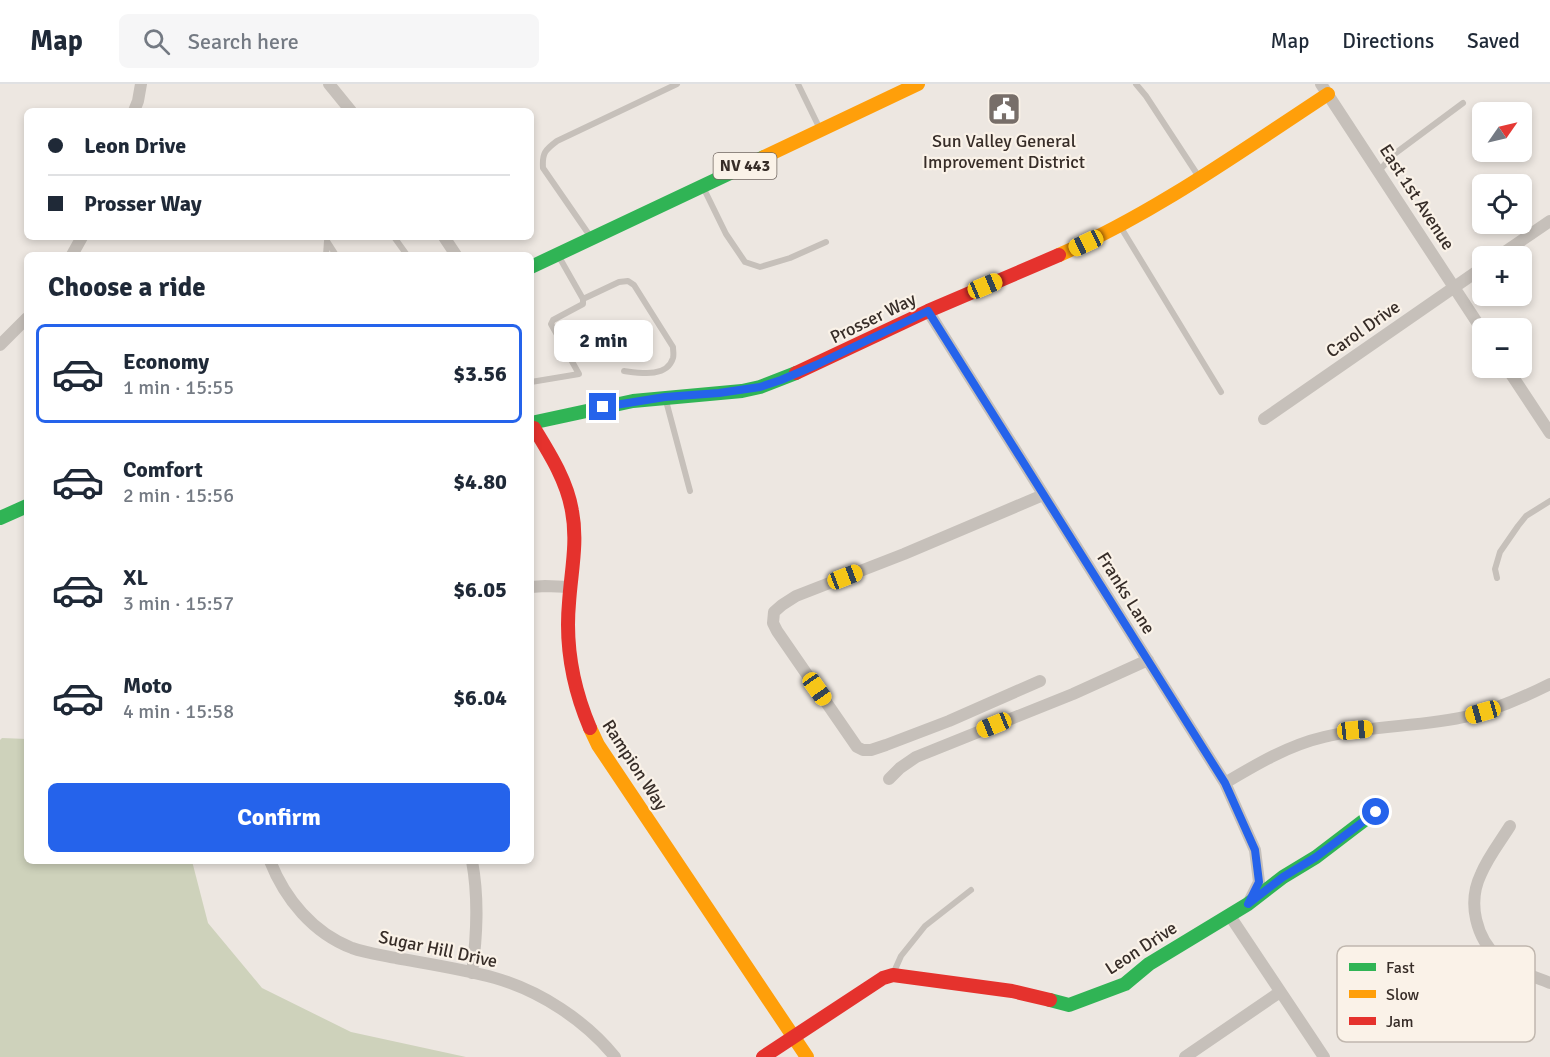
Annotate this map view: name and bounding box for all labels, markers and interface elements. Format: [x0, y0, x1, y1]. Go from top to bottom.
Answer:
search box [119, 14, 539, 68]
text: Map [30, 24, 83, 58]
icon: search [140, 25, 173, 58]
text: Search here [188, 28, 299, 55]
text: Map [1271, 28, 1309, 54]
text: Directions [1342, 28, 1434, 54]
text: Saved [1467, 28, 1520, 54]
public building icon: Sun Valley General Improvement District [986, 91, 1022, 127]
north arrow [1472, 102, 1532, 162]
map controls [1472, 102, 1532, 378]
place label: Sun Valley General Improvement District [923, 130, 1085, 173]
text: Leon Drive [84, 132, 186, 159]
street label: East 1st Avenue [1375, 140, 1459, 254]
road number: NV 443 [714, 153, 777, 179]
button: locate [1472, 174, 1532, 234]
text: Prosser Way [84, 190, 202, 217]
car [1066, 227, 1106, 259]
button: + [1472, 246, 1532, 306]
text: Choose a ride [48, 271, 206, 304]
car [965, 271, 1005, 301]
street label: Prosser Way [826, 288, 920, 348]
street label: Carol Drive [1322, 296, 1404, 362]
button: − [1472, 318, 1532, 378]
callout: 2 min [554, 320, 652, 362]
text: 2 min [579, 328, 628, 353]
icon: car [51, 347, 105, 401]
text: Economy [123, 348, 209, 375]
text: $3.56 [453, 360, 507, 387]
text: 1 min · 15:55 [123, 375, 234, 400]
route end [589, 393, 616, 420]
icon: car [51, 455, 105, 509]
text: Comfort [123, 456, 203, 483]
text: $4.80 [453, 468, 507, 495]
text: 2 min · 15:56 [123, 483, 234, 508]
street label: Franks Lane [1092, 548, 1160, 638]
car [825, 562, 865, 592]
icon: car [51, 563, 105, 617]
text: XL [123, 564, 148, 591]
text: $6.05 [453, 576, 507, 603]
text: 3 min · 15:57 [123, 591, 234, 616]
car [799, 669, 835, 709]
icon: car [51, 671, 105, 725]
text: Moto [123, 672, 172, 699]
text: $6.04 [453, 684, 507, 711]
car [1463, 698, 1503, 726]
text: 4 min · 15:58 [123, 699, 234, 724]
car [974, 710, 1014, 740]
street label: Rampion Way [598, 716, 673, 815]
car [1336, 719, 1374, 741]
button: Confirm [48, 783, 510, 852]
route start [1362, 798, 1389, 825]
street label: Leon Drive [1101, 917, 1181, 979]
street label: Sugar Hill Drive [377, 926, 499, 972]
legend [1337, 946, 1535, 1042]
text: Fast [1386, 958, 1415, 978]
text: Slow [1386, 985, 1420, 1005]
text: Jam [1386, 1012, 1414, 1032]

